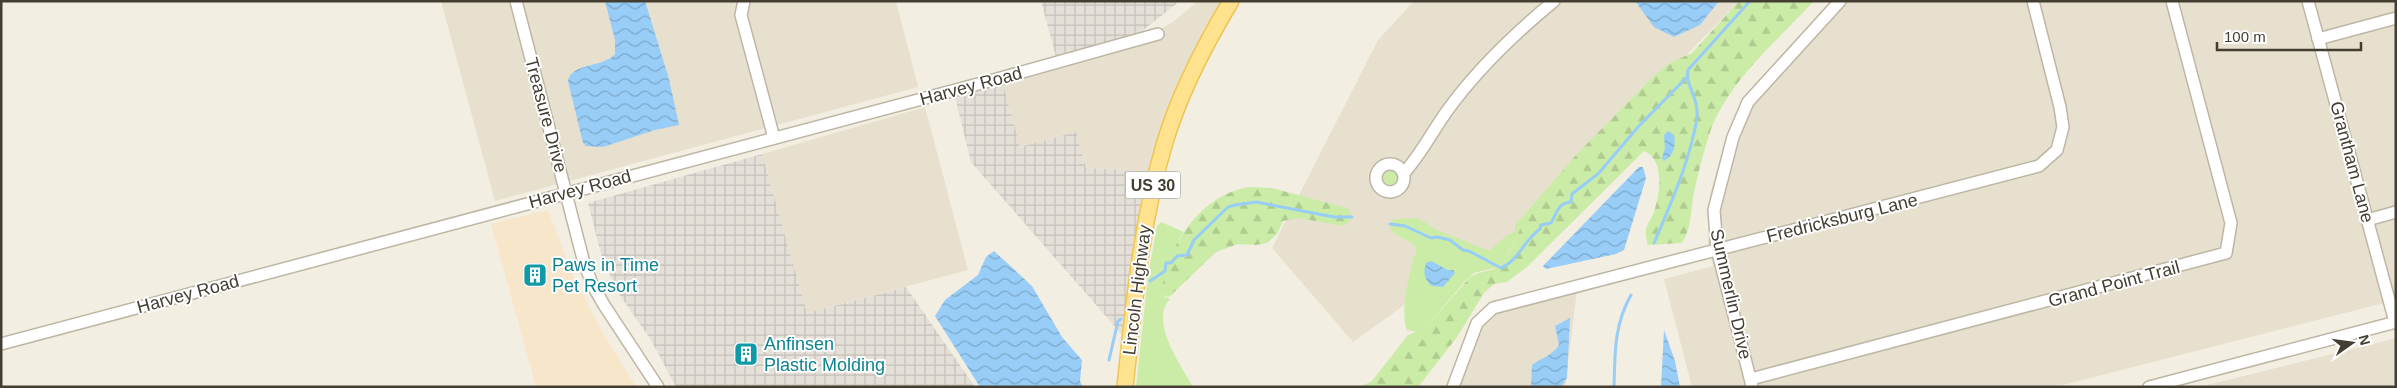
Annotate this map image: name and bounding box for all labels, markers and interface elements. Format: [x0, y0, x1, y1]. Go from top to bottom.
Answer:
scale bar [2217, 20, 2361, 52]
text: 100 m [2224, 28, 2266, 45]
street label: Treasure Drive [521, 55, 571, 175]
street label: Harvey Road [918, 63, 1024, 109]
street label: Grantham Lane [2326, 99, 2378, 225]
street label: Harvey Road [527, 166, 633, 212]
road number: US 30 [1126, 172, 1180, 198]
street label: Fredricksburg Lane [1764, 190, 1920, 246]
street label: Lincoln Highway [1119, 224, 1155, 356]
street label: Summerlin Drive [1706, 227, 1756, 361]
place label: Paws in Time Pet Resort [552, 255, 659, 296]
street label: Grand Point Trail [2046, 257, 2182, 311]
building icon: Paws in Time Pet Resort [522, 262, 548, 288]
street label: Harvey Road [135, 271, 241, 317]
north arrow [2327, 318, 2377, 368]
text: N [2356, 333, 2374, 347]
place label: Anfinsen Plastic Molding [764, 334, 885, 375]
building icon: Anfinsen Plastic Molding [733, 341, 759, 367]

